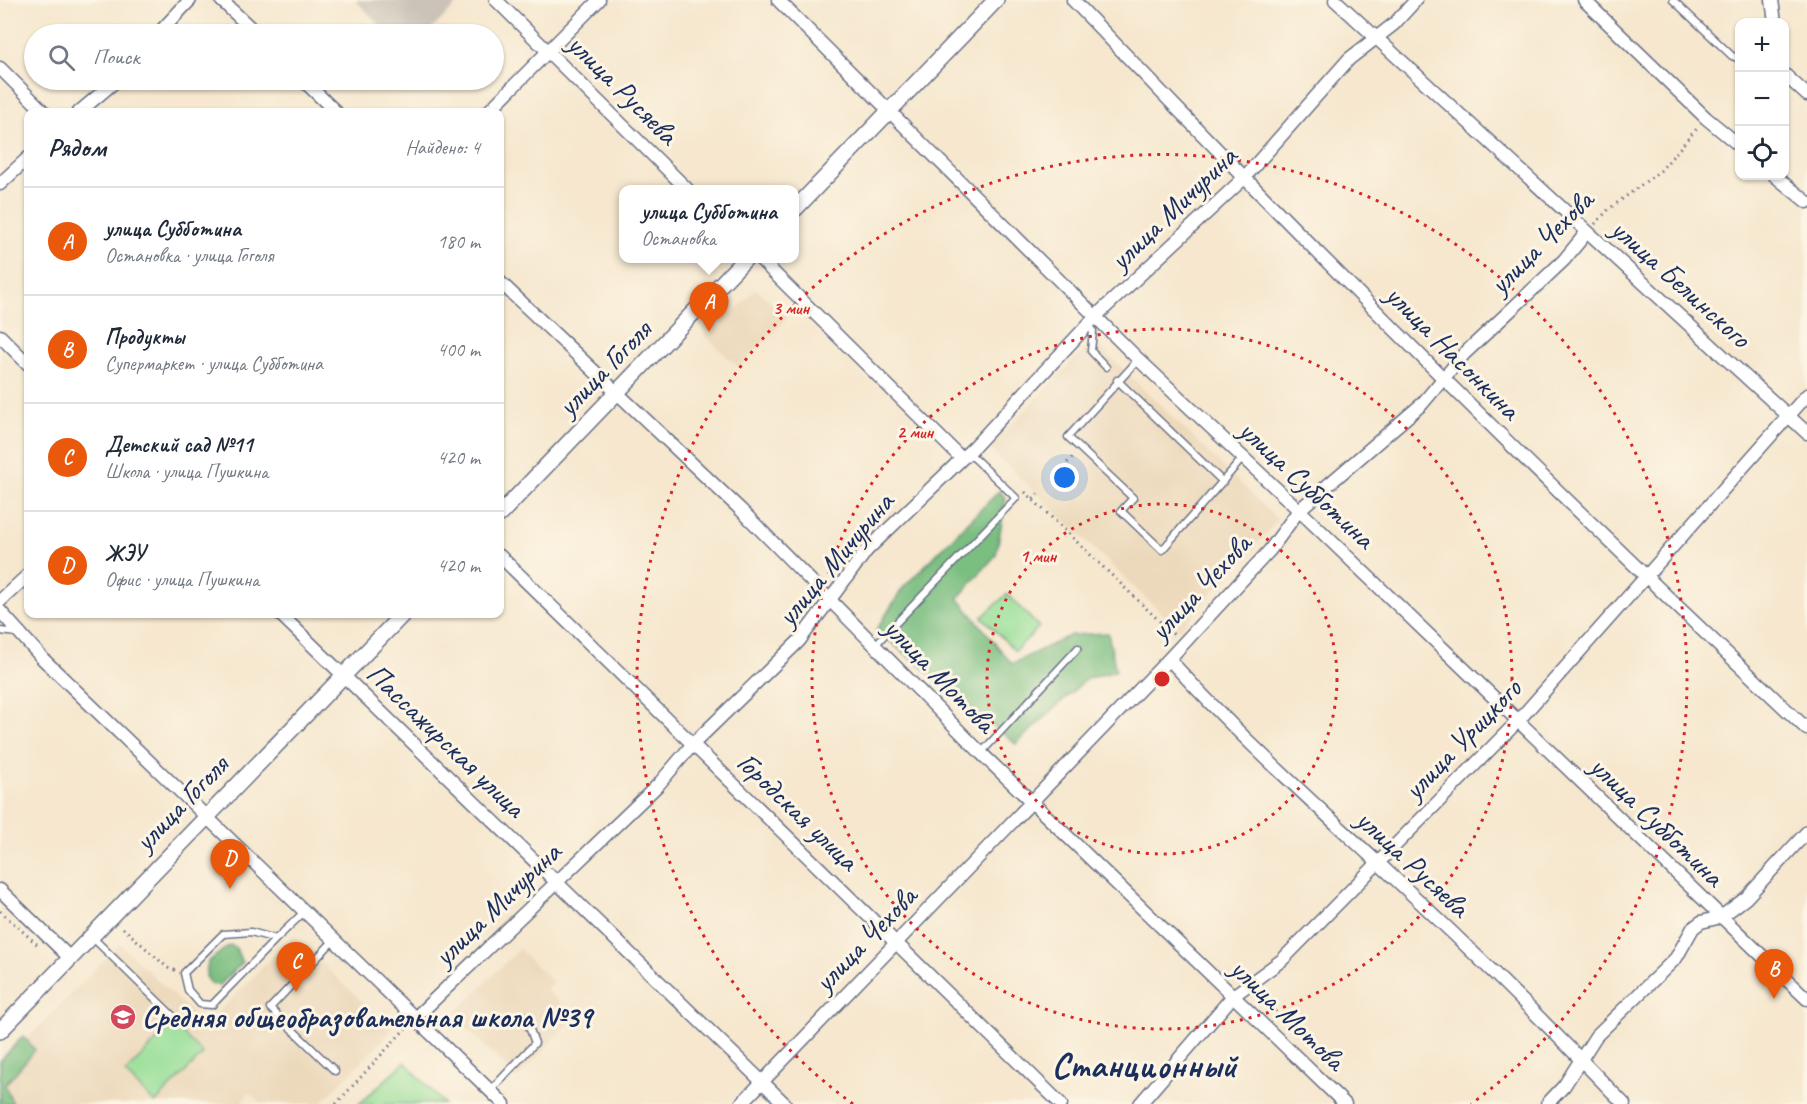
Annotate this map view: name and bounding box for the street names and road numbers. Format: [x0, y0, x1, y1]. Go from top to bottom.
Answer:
street label: улица Русяева [558, 24, 688, 154]
street label: улица Мичурина [1100, 136, 1246, 280]
street label: улица Чехова [1479, 180, 1603, 304]
street label: улица Белинского [1602, 209, 1760, 357]
street label: улица Насонкина [1376, 275, 1530, 429]
street label: улица Гоголя [547, 310, 661, 426]
street label: улица Субботина [1229, 410, 1384, 558]
street label: улица Мичурина [767, 483, 903, 635]
street label: улица Чехова [1140, 524, 1261, 650]
street label: улица Мотова [874, 608, 1006, 743]
street label: Пассажирская улица [358, 655, 535, 827]
street label: улица Урицкого [1393, 669, 1530, 809]
street label: Городская улица [729, 743, 868, 880]
street label: улица Гоголя [124, 745, 238, 861]
street label: улица Субботина [1580, 746, 1734, 896]
street label: улица Русяева [1347, 799, 1479, 927]
street label: улица Мичурина [424, 832, 570, 976]
street label: улица Чехова [804, 876, 927, 1001]
street label: улица Мотова [1221, 948, 1356, 1080]

